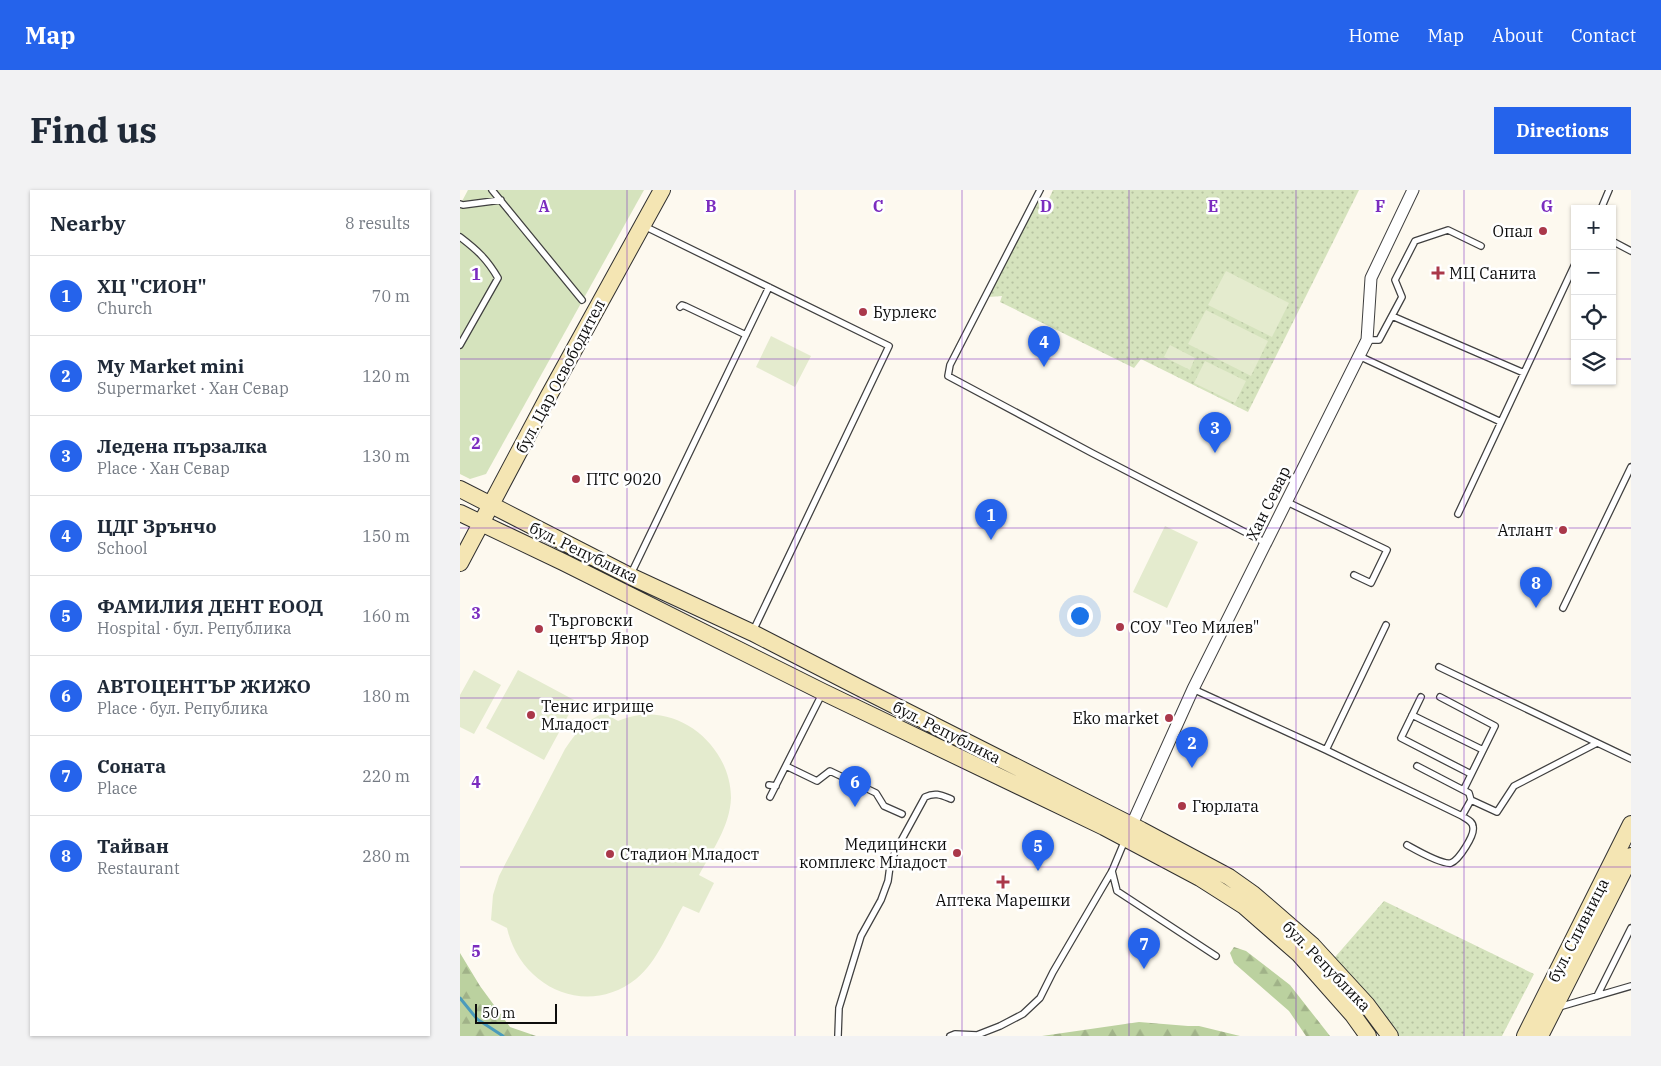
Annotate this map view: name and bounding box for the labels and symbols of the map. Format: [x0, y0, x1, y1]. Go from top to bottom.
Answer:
text: A [538, 196, 550, 216]
text: B [705, 196, 717, 216]
text: C [873, 196, 883, 216]
text: D [1040, 196, 1052, 216]
text: E [1208, 196, 1218, 216]
text: F [1375, 196, 1385, 216]
text: G [1541, 196, 1553, 216]
place label: Опал [1492, 221, 1533, 241]
marker: Опал [1537, 225, 1549, 237]
place label: МЦ Санита [1449, 263, 1537, 283]
text: 1 [471, 264, 481, 284]
marker: МЦ Санита [1431, 266, 1445, 280]
street label: бул. Цар Освободител [511, 296, 609, 456]
place label: Бурлекс [873, 302, 937, 322]
marker: Бурлекс [857, 306, 869, 318]
pin: 4 [1028, 326, 1060, 367]
pin: 3 [1199, 412, 1231, 453]
text: 2 [471, 433, 481, 453]
street label: Хан Севар [1241, 463, 1295, 543]
place label: ПТС 9020 [586, 469, 661, 489]
marker: ПТС 9020 [570, 473, 582, 485]
pin: 1 [975, 499, 1007, 540]
street label: бул. Република [526, 517, 642, 587]
place label: Атлант [1498, 520, 1553, 540]
marker: Атлант [1557, 524, 1569, 536]
pin: 8 [1520, 567, 1552, 608]
text: 3 [471, 603, 481, 623]
your location [1067, 603, 1093, 629]
place label: Търговски център Явор [549, 610, 649, 648]
place label: СОУ "Гео Милев" [1130, 617, 1260, 637]
marker: СОУ "Гео Милев" [1114, 621, 1126, 633]
marker: Търговски център Явор [533, 623, 545, 635]
place label: Тенис игрище Младост [541, 696, 654, 734]
street label: бул. Република [890, 696, 1005, 768]
place label: Eko market [1073, 708, 1159, 728]
marker: Тенис игрище Младост [525, 709, 537, 721]
marker: Eko market [1163, 712, 1175, 724]
pin: 2 [1176, 727, 1208, 768]
pin: 6 [839, 766, 871, 807]
text: 4 [471, 772, 481, 792]
place label: Гюрлата [1192, 796, 1259, 816]
marker: Гюрлата [1176, 800, 1188, 812]
pin: 5 [1022, 830, 1054, 871]
place label: Медицински комплекс Младост [799, 834, 947, 872]
place label: Стадион Младост [620, 844, 759, 864]
marker: Медицински комплекс Младост [951, 847, 963, 859]
marker: Стадион Младост [604, 848, 616, 860]
street label: бул. Сливница [1543, 874, 1613, 985]
marker: Аптека Марешки [997, 876, 1009, 888]
place label: Аптека Марешки [935, 890, 1071, 910]
street label: бул. Република [1279, 916, 1376, 1016]
pin: 7 [1128, 928, 1160, 969]
text: 5 [471, 941, 481, 961]
scale bar [475, 1001, 558, 1024]

